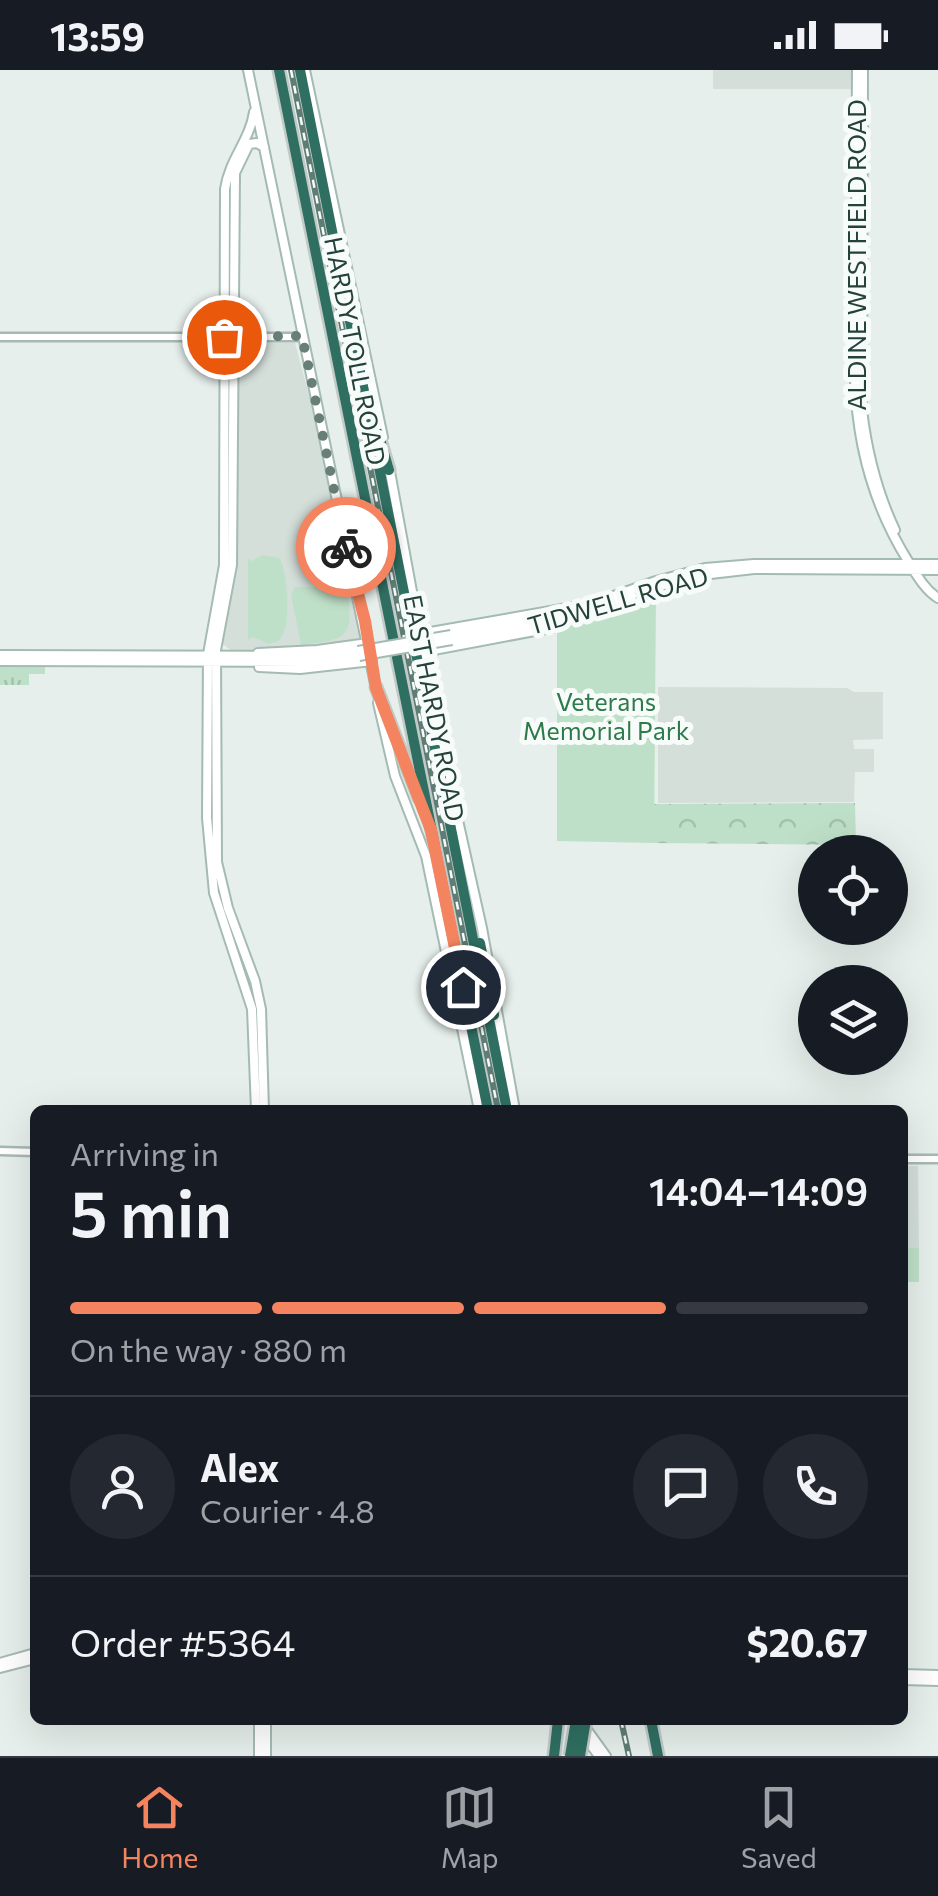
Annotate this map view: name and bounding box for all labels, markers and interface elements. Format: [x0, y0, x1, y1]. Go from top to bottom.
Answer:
text: 13:59 [50, 12, 145, 59]
street label: ALDINE WESTFIELD ROAD [841, 99, 871, 411]
street label: HARDY TOLL ROAD [319, 234, 393, 468]
pin [182, 295, 267, 380]
icon: bag [197, 310, 252, 365]
courier [296, 497, 396, 597]
icon: bike [319, 520, 374, 575]
street label: TIDWELL ROAD [524, 560, 711, 640]
street label: EAST HARDY ROAD [398, 592, 472, 824]
park label: Veterans Memorial Park [523, 686, 690, 745]
map controls [798, 835, 908, 1075]
button: locate [798, 835, 908, 945]
pin [421, 945, 506, 1030]
icon: home [436, 960, 491, 1015]
button: layers [798, 965, 908, 1075]
text: Arriving in [70, 1133, 219, 1173]
text: 14:04–14:09 [649, 1167, 868, 1214]
text: 5 min [70, 1171, 232, 1250]
text: On the way · 880 m [70, 1329, 347, 1369]
button: person [70, 1434, 175, 1539]
button: chat [633, 1434, 738, 1539]
button: phone [763, 1434, 868, 1539]
text: Alex [200, 1443, 279, 1490]
text: Courier · 4.8 [200, 1490, 375, 1530]
text: Order #5364 [70, 1618, 295, 1665]
text: $20.67 [747, 1618, 868, 1665]
tab: Home [121, 1780, 198, 1874]
tab: Map [441, 1780, 499, 1874]
tab: Saved [741, 1780, 817, 1874]

